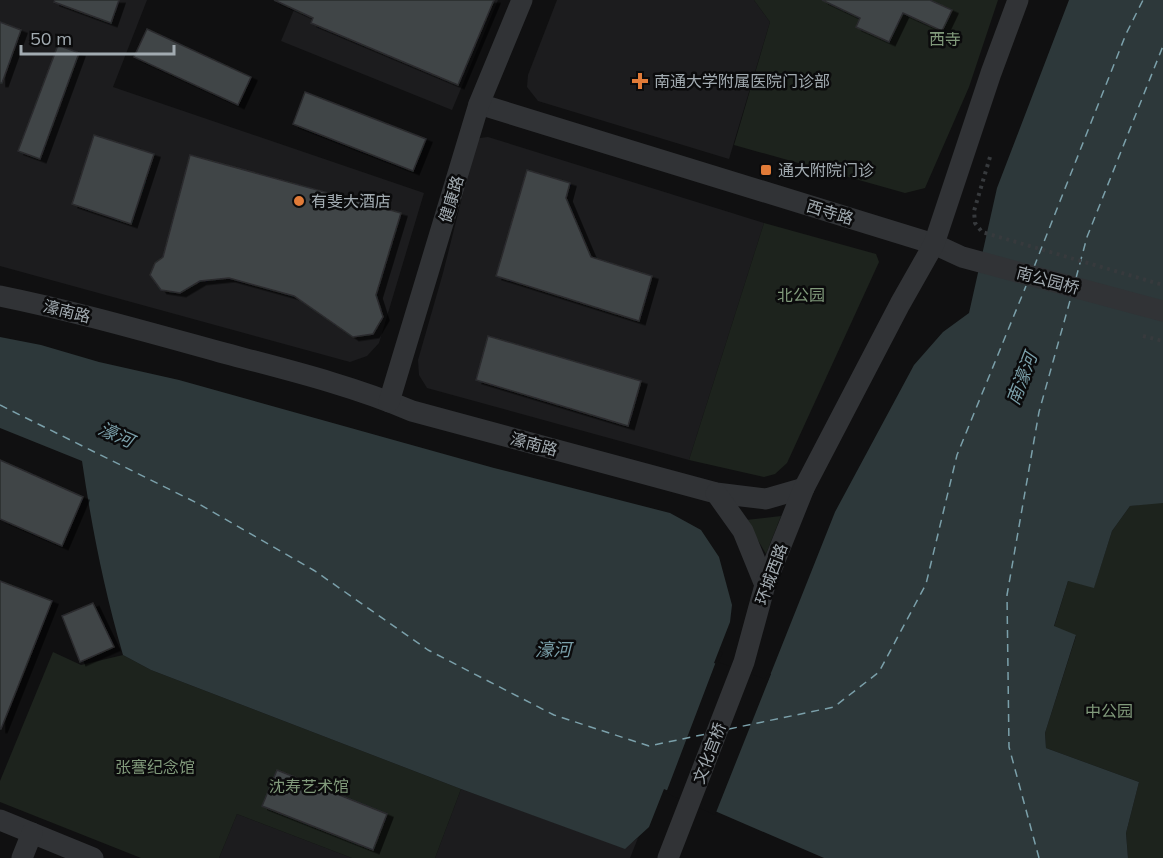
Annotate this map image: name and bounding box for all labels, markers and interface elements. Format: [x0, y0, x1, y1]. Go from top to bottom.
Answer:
scale bar [21, 18, 174, 56]
text: 50 m [30, 27, 72, 50]
park label: 西寺 [929, 29, 961, 49]
place label: 南通大学附属医院门诊部 [654, 71, 830, 91]
marker: 南通大学附属医院门诊部 [631, 72, 649, 90]
place label: 通大附院门诊 [778, 160, 874, 180]
marker: 通大附院门诊 [759, 163, 773, 177]
street label: 健康路 [434, 173, 468, 225]
place label: 有斐大酒店 [311, 191, 391, 211]
marker: 有斐大酒店 [292, 194, 306, 208]
street label: 西寺路 [804, 195, 856, 229]
street label: 南公园桥 [1014, 262, 1082, 298]
park label: 北公园 [777, 285, 825, 305]
street label: 濠南路 [41, 295, 93, 327]
water label: 南濠河 [1001, 347, 1043, 408]
water label: 濠河 [95, 417, 140, 454]
street label: 濠南路 [508, 428, 560, 460]
street label: 环城西路 [751, 541, 791, 607]
water label: 濠河 [535, 638, 574, 661]
park label: 中公园 [1085, 701, 1133, 721]
street label: 文化宫桥 [688, 720, 730, 786]
park label: 张謇纪念馆 [115, 757, 195, 777]
park label: 沈寿艺术馆 [269, 776, 349, 796]

